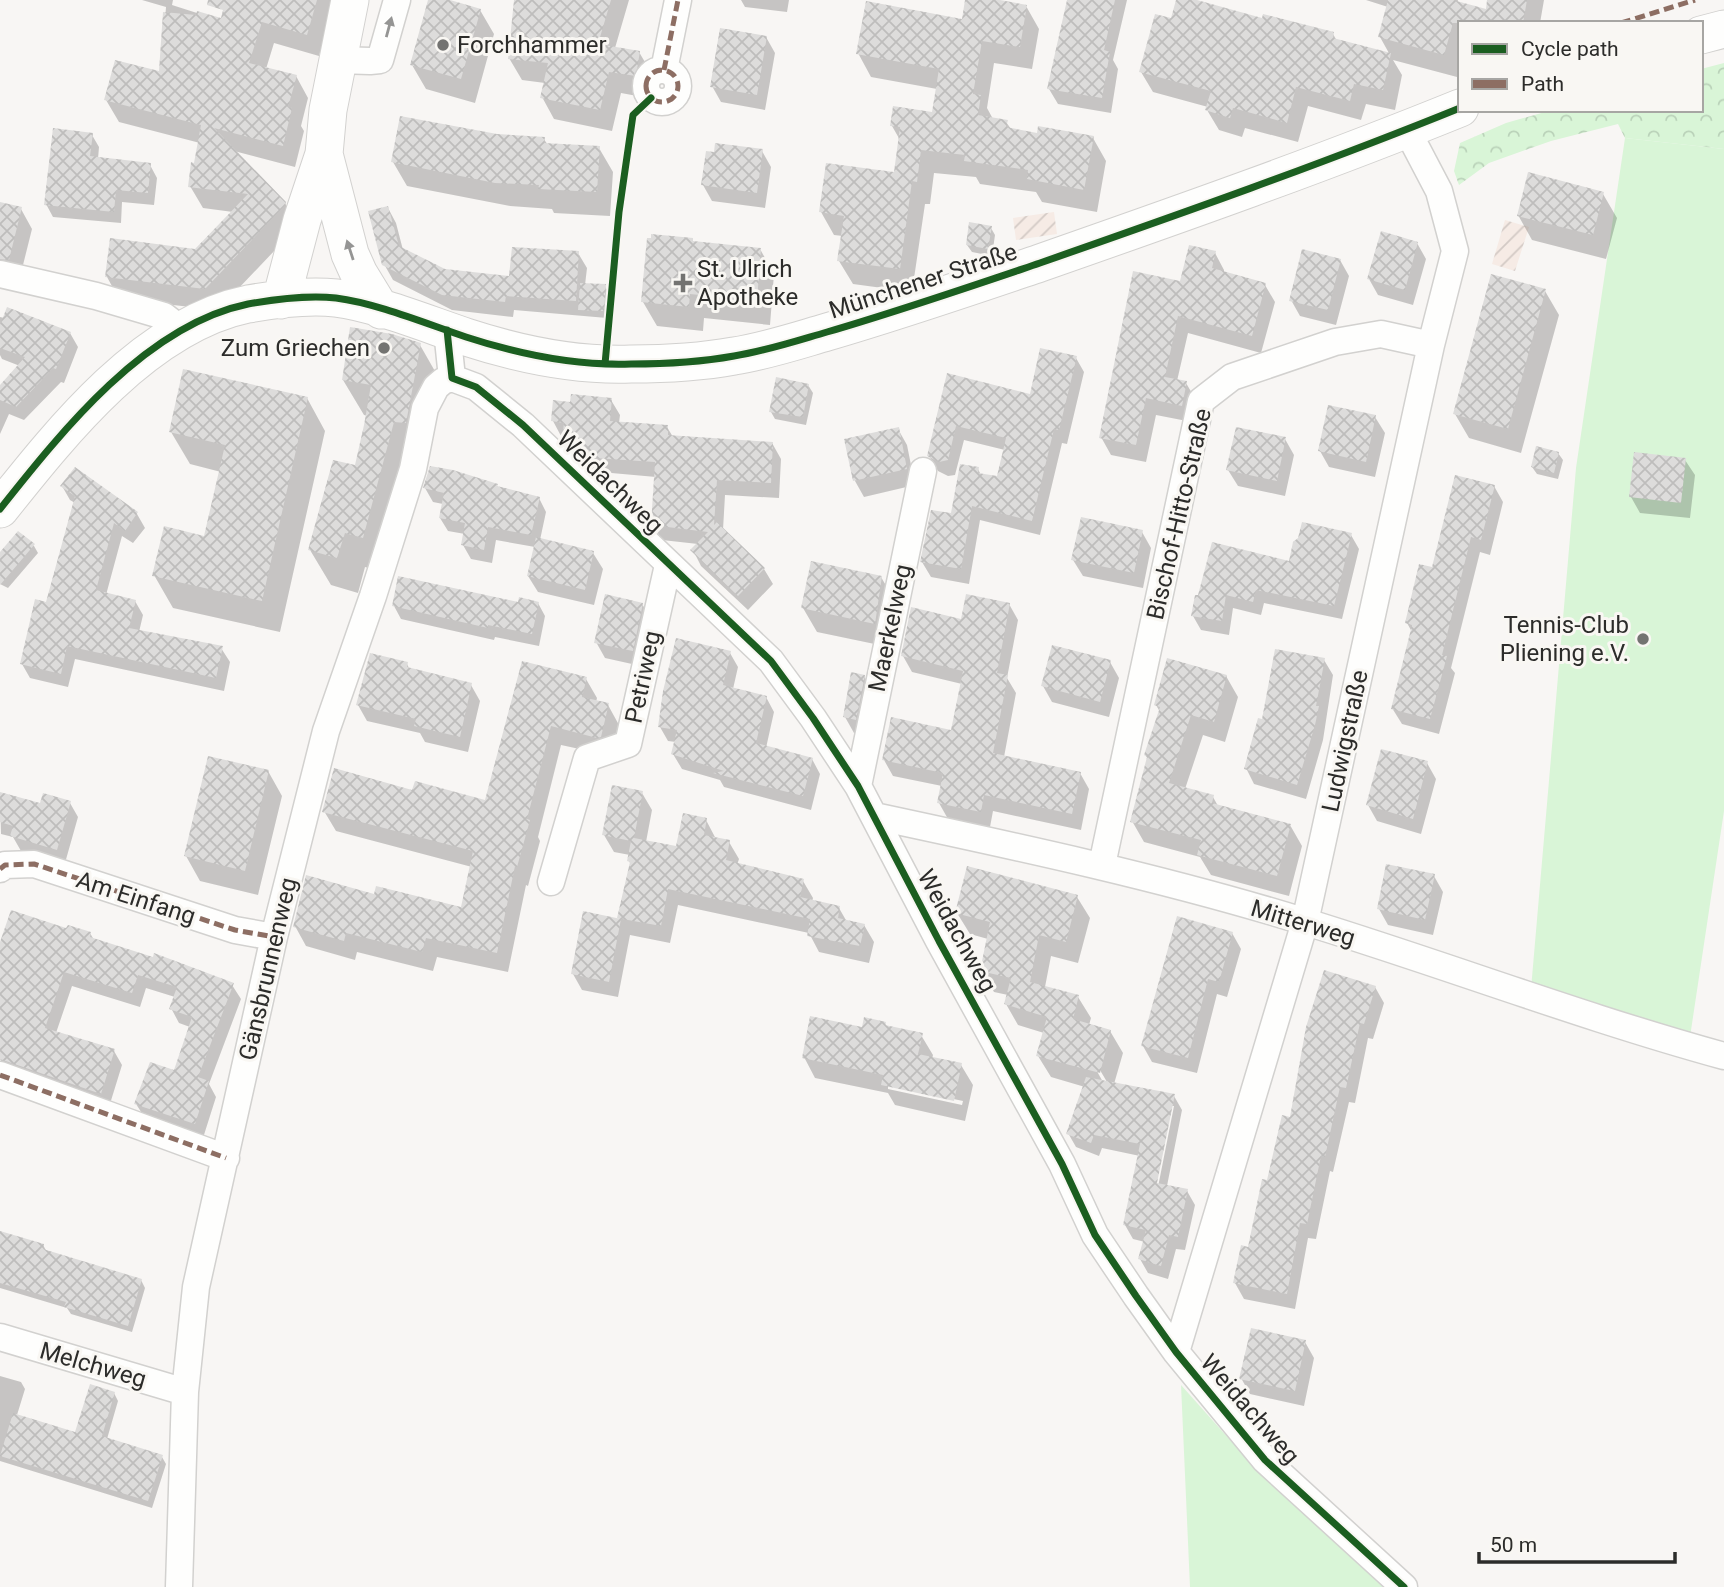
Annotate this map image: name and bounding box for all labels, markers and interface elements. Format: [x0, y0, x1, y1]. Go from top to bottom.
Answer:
one-way arrow [384, 16, 395, 38]
legend [1458, 21, 1703, 112]
place label: Forchhammer [457, 31, 607, 59]
marker: Forchhammer [435, 37, 451, 53]
text: Cycle path [1521, 37, 1619, 61]
text: Path [1521, 72, 1564, 96]
street label: Münchener Straße [826, 237, 1020, 325]
one-way arrow [344, 239, 354, 260]
place label: St. Ulrich Apotheke [697, 255, 798, 311]
marker: St. Ulrich Apotheke [675, 275, 691, 291]
place label: Zum Griechen [221, 334, 370, 362]
marker: Zum Griechen [376, 340, 392, 356]
street label: Bischof-Hitto-Straße [1141, 406, 1217, 622]
street label: Weidachweg [551, 425, 669, 539]
street label: Maerkelweg [863, 562, 917, 694]
place label: Tennis-Club Pliening e.V. [1500, 611, 1629, 667]
street label: Petriweg [620, 628, 666, 726]
marker: Tennis-Club Pliening e.V. [1635, 631, 1651, 647]
street label: Ludwigstraße [1316, 667, 1374, 815]
street label: Weidachweg [912, 865, 1002, 997]
street label: Am Einfang [73, 866, 199, 930]
street label: Gänsbrunnenweg [233, 875, 303, 1063]
street label: Mitterweg [1247, 894, 1359, 952]
street label: Melchweg [36, 1336, 150, 1394]
street label: Weidachweg [1195, 1348, 1305, 1470]
scale bar [1479, 1520, 1675, 1564]
text: 50 m [1490, 1533, 1537, 1557]

